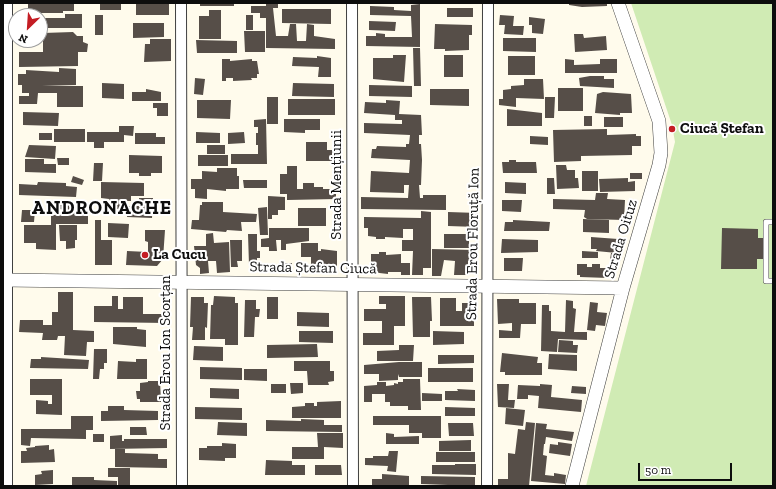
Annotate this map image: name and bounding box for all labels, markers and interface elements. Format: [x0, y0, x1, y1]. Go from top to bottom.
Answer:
north arrow [8, 8, 48, 48]
text: N [17, 31, 30, 46]
place label: Ciucă Ștefan [680, 120, 764, 138]
marker: Ciucă Ștefan [667, 124, 677, 134]
street label: Strada Mențiunii [328, 130, 346, 240]
street label: Strada Erou Floruță Ion [463, 168, 483, 320]
street label: Strada Oituz [600, 197, 642, 281]
district label: ANDRONACHE [32, 198, 172, 220]
place label: La Cucu [153, 246, 206, 264]
marker: La Cucu [140, 250, 150, 260]
street label: Strada Ștefan Ciucă [249, 258, 377, 278]
street label: Strada Erou Ion Scorțan [157, 275, 175, 431]
scale bar [640, 455, 734, 481]
text: 50 m [645, 463, 671, 477]

